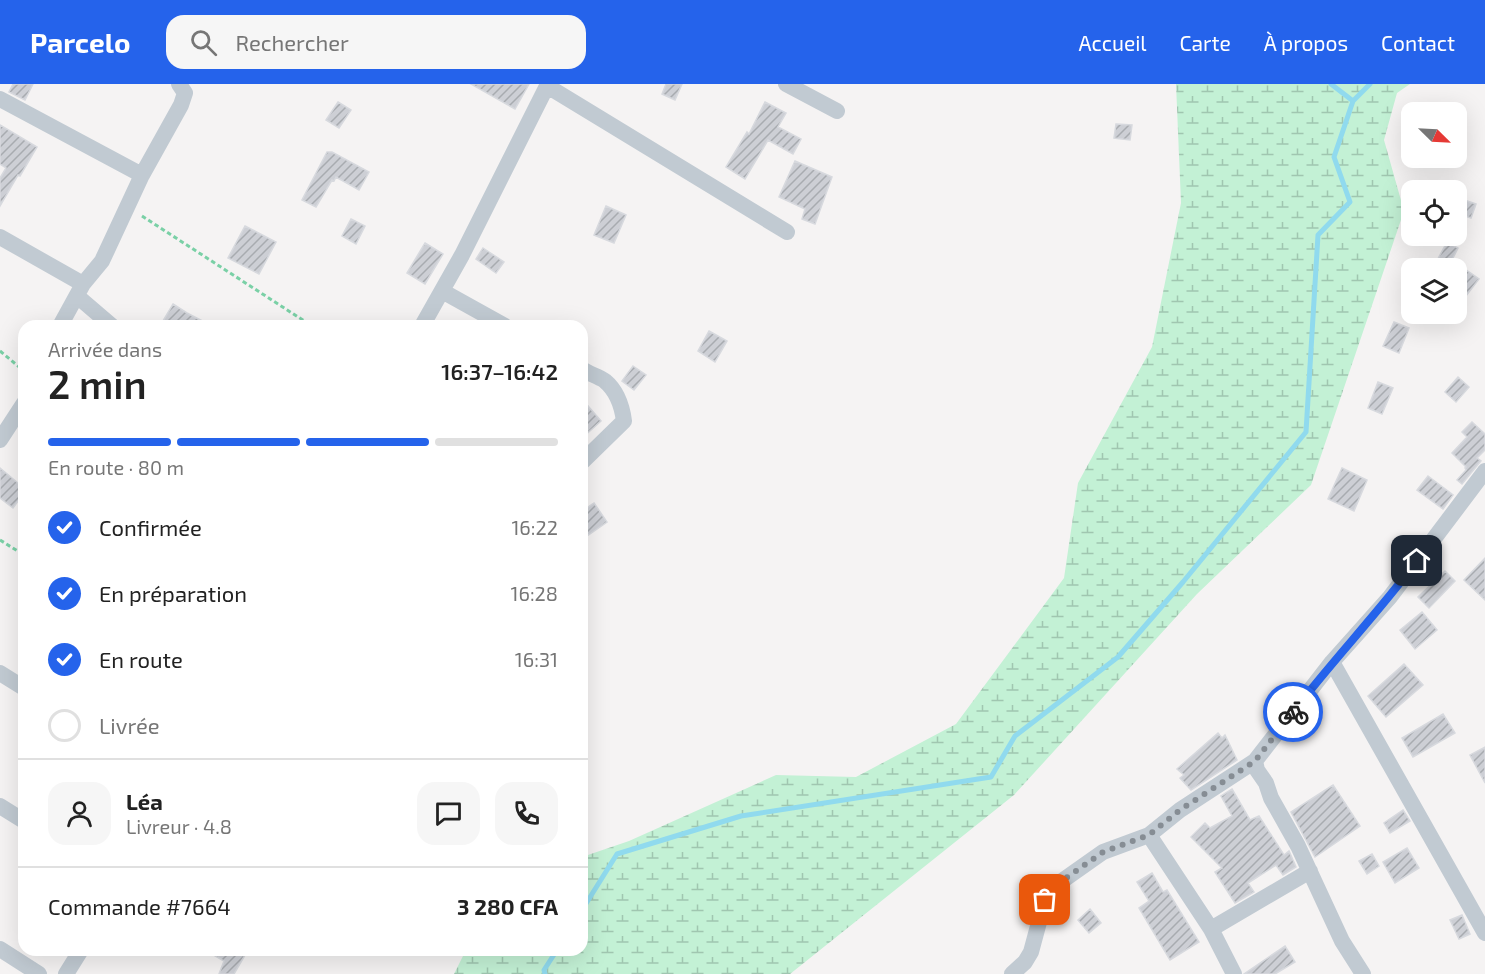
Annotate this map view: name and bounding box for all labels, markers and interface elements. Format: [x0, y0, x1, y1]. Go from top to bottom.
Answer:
search box [166, 15, 586, 69]
text: Parcelo [30, 25, 130, 59]
icon: search [187, 26, 220, 59]
text: Rechercher [235, 29, 349, 55]
text: Accueil [1078, 30, 1147, 55]
text: Carte [1180, 30, 1231, 55]
text: À propos [1264, 30, 1348, 55]
text: Contact [1381, 30, 1455, 55]
north arrow [1401, 102, 1467, 168]
map controls [1401, 102, 1467, 324]
button: locate [1401, 180, 1467, 246]
button: layers [1401, 258, 1467, 324]
text: Arrivée dans [48, 337, 162, 361]
text: 16:37–16:42 [441, 358, 558, 384]
text: 2 min [48, 360, 147, 407]
text: En route · 80 m [48, 455, 184, 479]
icon: check [48, 511, 81, 544]
text: Confirmée [99, 514, 202, 540]
text: 16:22 [511, 515, 558, 539]
pin [1391, 535, 1442, 586]
icon: home [1400, 544, 1433, 577]
icon: check [48, 577, 81, 610]
text: En préparation [99, 580, 247, 606]
text: 16:28 [511, 581, 558, 605]
icon: check [48, 643, 81, 676]
text: En route [99, 646, 183, 672]
text: 16:31 [515, 647, 558, 671]
courier [1263, 682, 1323, 742]
icon: bike [1277, 696, 1310, 729]
text: Livrée [99, 712, 160, 738]
button: person [48, 782, 111, 845]
button: chat [417, 782, 480, 845]
button: phone [495, 782, 558, 845]
text: Léa [126, 788, 163, 814]
text: Livreur · 4.8 [126, 814, 232, 838]
pin [1019, 874, 1070, 925]
icon: bag [1028, 883, 1061, 916]
text: Commande #7664 [48, 893, 231, 919]
text: 3 280 CFA [457, 893, 558, 919]

